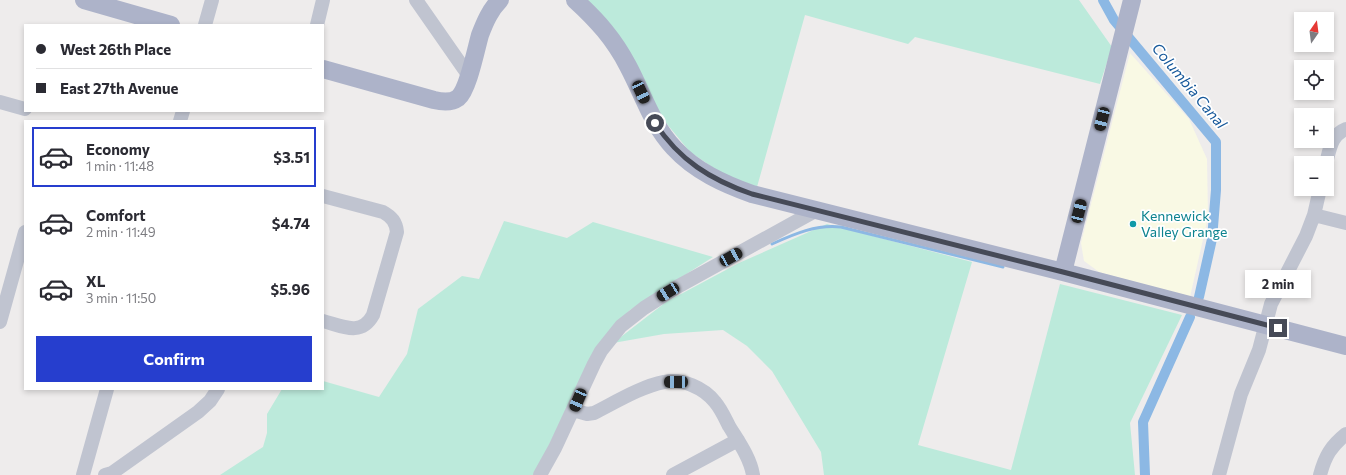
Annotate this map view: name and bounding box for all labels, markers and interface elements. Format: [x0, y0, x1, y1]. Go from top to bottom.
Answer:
north arrow [1294, 12, 1334, 52]
map controls [1294, 12, 1334, 196]
water label: Columbia Canal [1149, 39, 1232, 133]
text: West 26th Place [60, 40, 171, 58]
button: locate [1294, 60, 1334, 100]
text: East 27th Avenue [60, 79, 178, 97]
car [630, 79, 652, 105]
car [1093, 106, 1111, 132]
button: + [1294, 108, 1334, 148]
route start [646, 114, 664, 132]
icon: car [38, 139, 74, 175]
text: Economy [86, 140, 150, 158]
text: $3.51 [273, 148, 310, 166]
button: − [1294, 156, 1334, 196]
text: 1 min · 11:48 [86, 158, 154, 174]
car [1070, 198, 1088, 224]
icon: car [38, 205, 74, 241]
text: Comfort [86, 206, 146, 224]
place label: Kennewick Valley Grange [1141, 207, 1227, 240]
text: $4.74 [272, 214, 310, 232]
marker: Kennewick Valley Grange [1128, 219, 1138, 229]
text: 2 min · 11:49 [86, 224, 156, 240]
car [718, 246, 744, 268]
callout: 2 min [1245, 270, 1311, 298]
icon: car [38, 271, 74, 307]
text: XL [86, 272, 105, 290]
text: 2 min [1262, 276, 1294, 292]
text: $5.96 [271, 280, 310, 298]
car [655, 281, 681, 303]
text: 3 min · 11:50 [86, 290, 156, 306]
route end [1269, 319, 1287, 337]
button: Confirm [36, 336, 312, 382]
car [664, 376, 688, 388]
car [568, 387, 588, 413]

